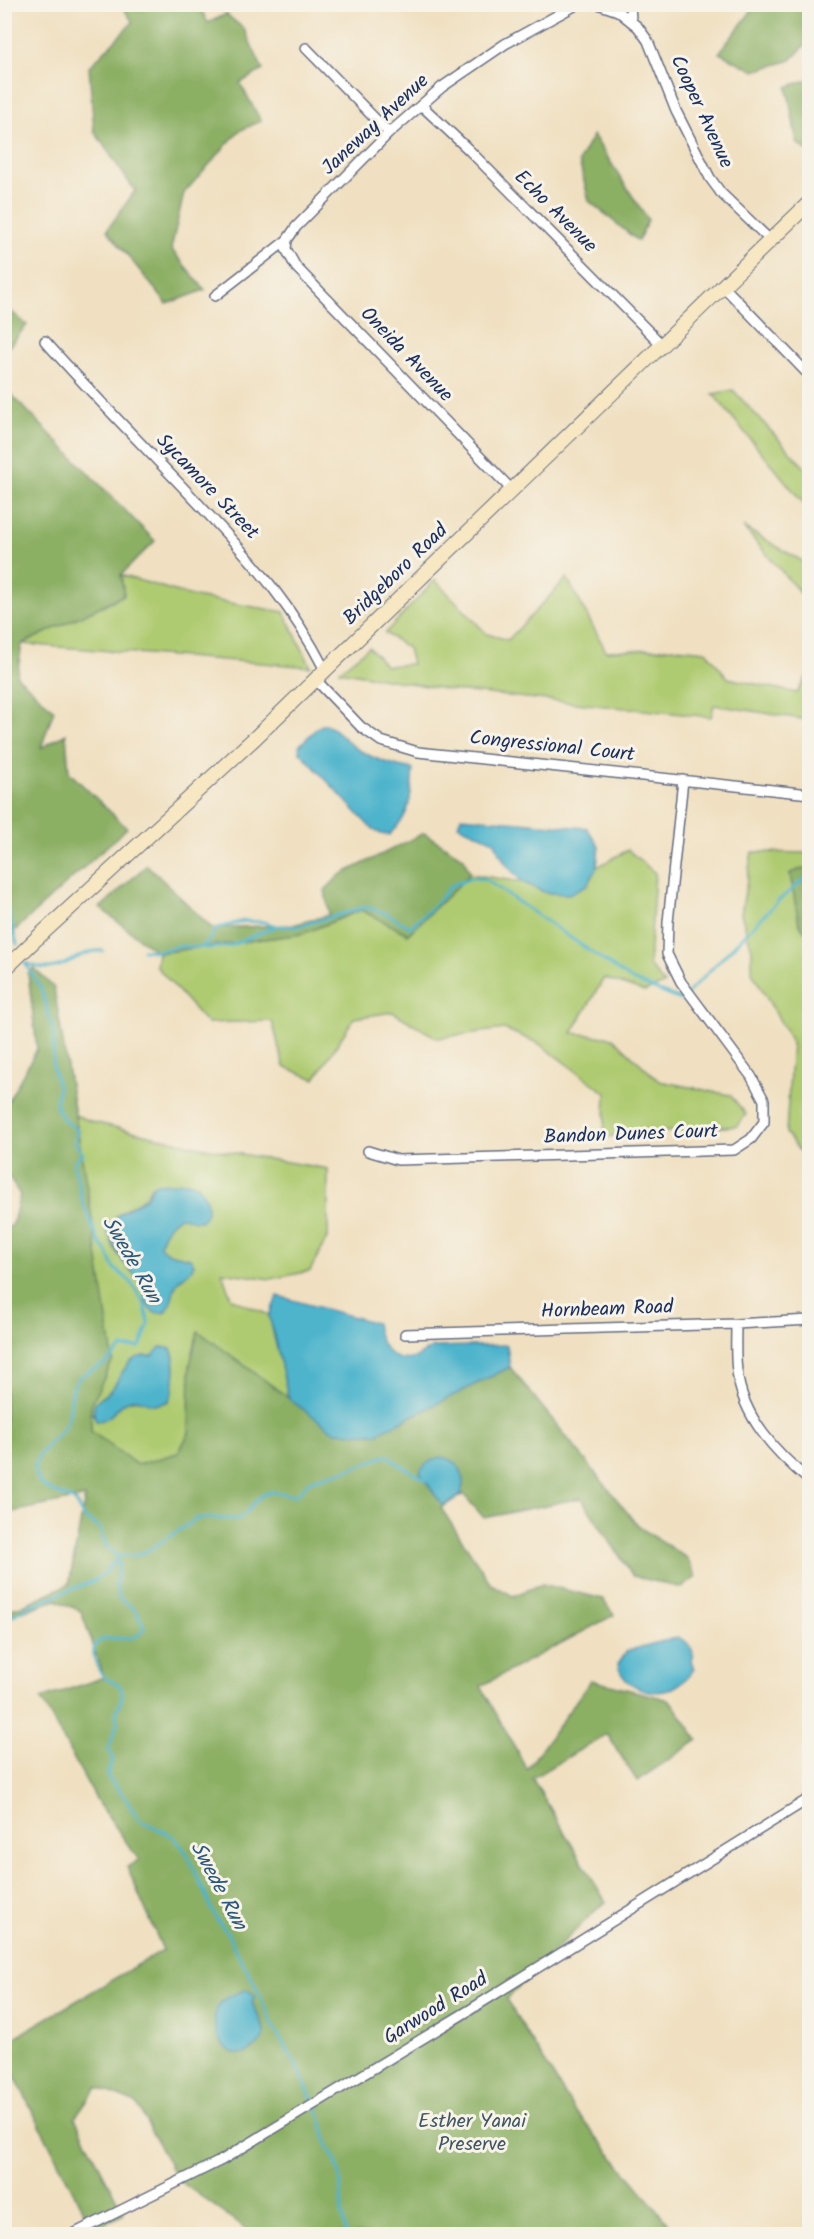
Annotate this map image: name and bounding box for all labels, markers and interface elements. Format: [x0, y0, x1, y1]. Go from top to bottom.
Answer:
street label: Cooper Avenue [661, 50, 741, 174]
street label: Janeway Avenue [315, 66, 437, 184]
street label: Echo Avenue [506, 163, 604, 261]
street label: Oneida Avenue [352, 300, 460, 410]
street label: Sycamore Street [148, 426, 266, 548]
street label: Bridgeboro Road [336, 516, 457, 634]
street label: Congressional Court [468, 722, 636, 772]
street label: Bandon Dunes Court [543, 1116, 719, 1154]
water label: Swede Run [93, 1210, 170, 1312]
street label: Hornbeam Road [540, 1292, 675, 1328]
water label: Swede Run [181, 1836, 256, 1938]
street label: Garwood Road [378, 1964, 495, 2054]
park label: Esther Yanai Preserve [418, 2106, 527, 2161]

